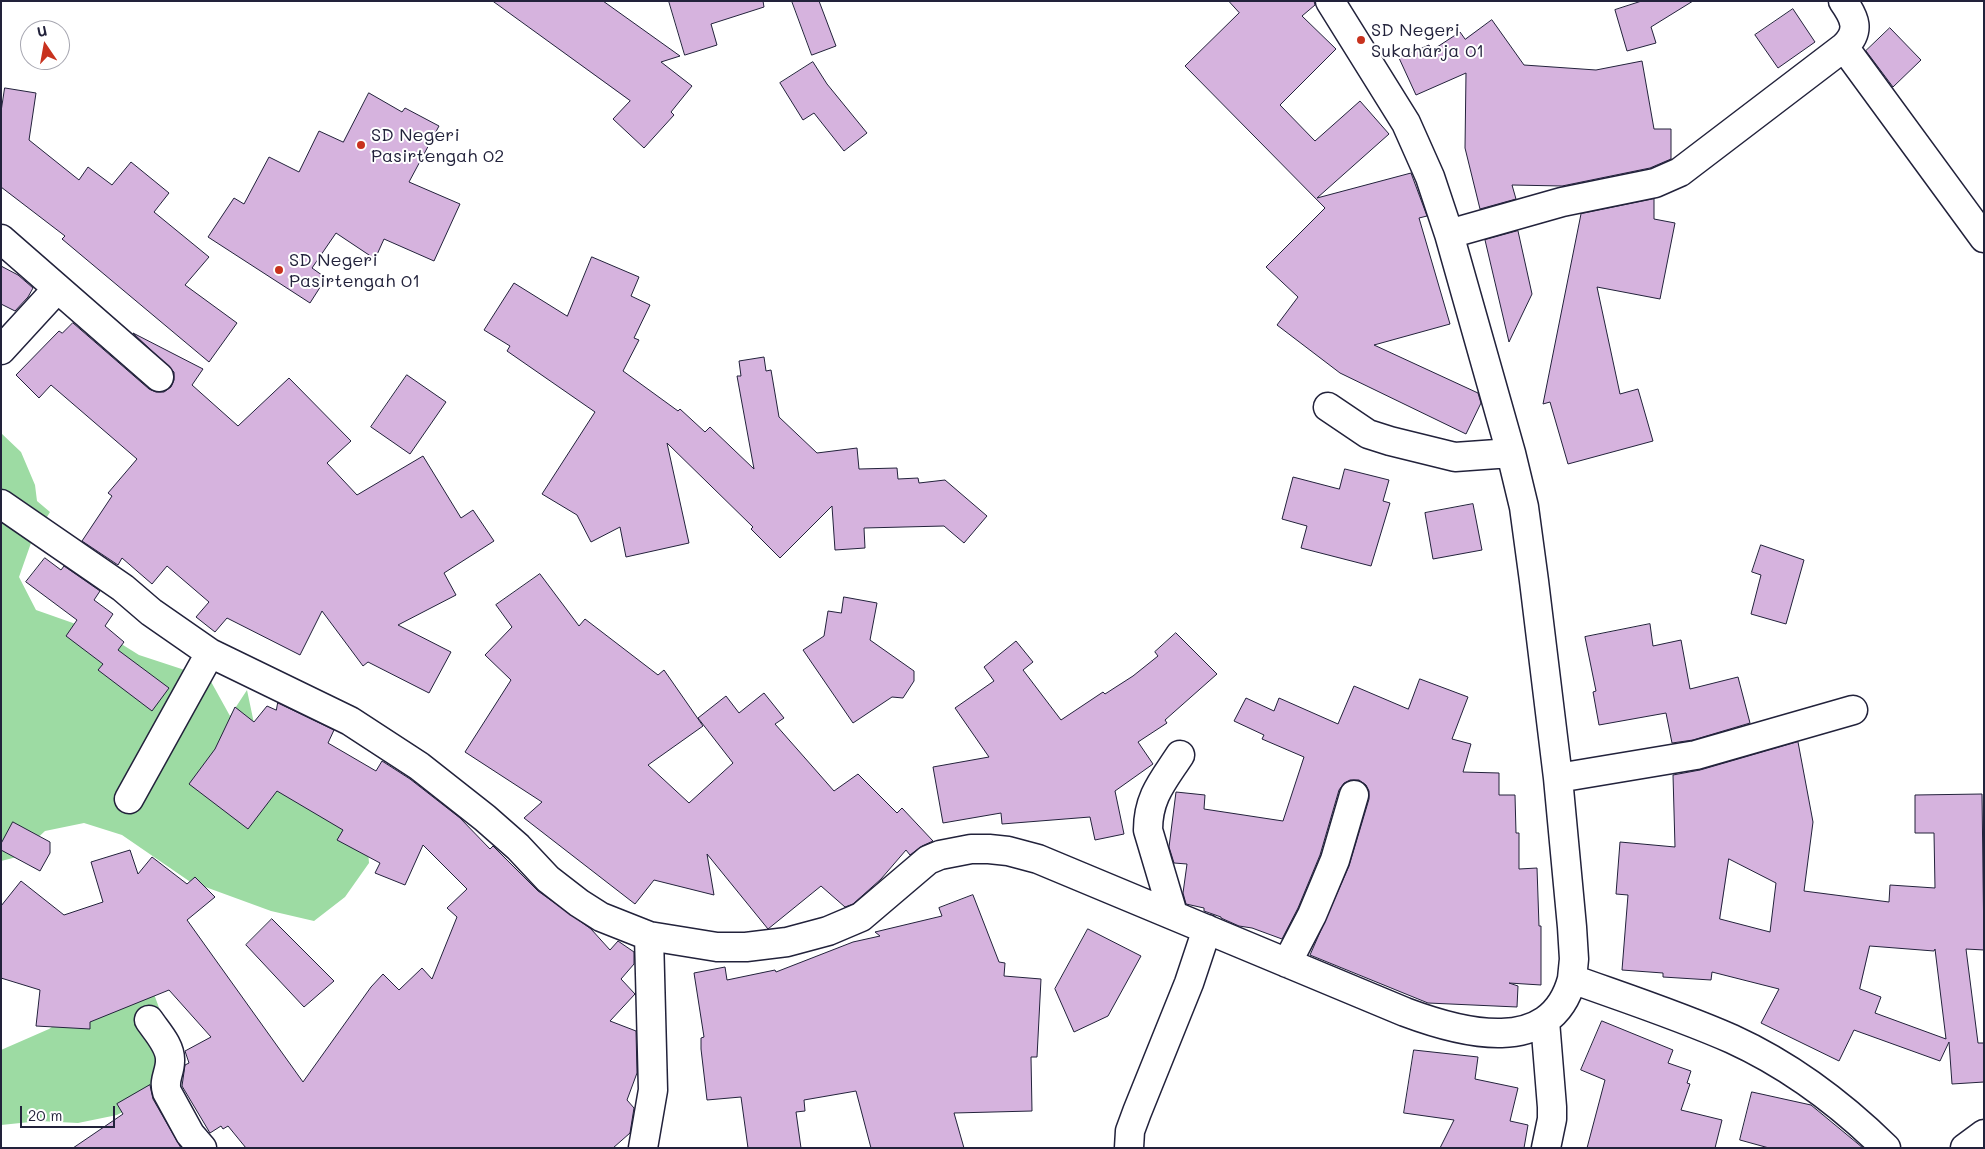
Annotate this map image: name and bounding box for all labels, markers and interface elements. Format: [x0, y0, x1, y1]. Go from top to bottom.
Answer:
place label: SD Negeri Sukaharja 01 [1371, 19, 1484, 62]
north arrow [20, 20, 70, 70]
text: U [35, 21, 49, 41]
marker: SD Negeri Sukaharja 01 [1355, 34, 1367, 46]
place label: SD Negeri Pasirtengah 02 [371, 124, 504, 166]
marker: SD Negeri Pasirtengah 02 [355, 139, 367, 151]
place label: SD Negeri Pasirtengah 01 [289, 249, 420, 292]
marker: SD Negeri Pasirtengah 01 [273, 264, 285, 276]
scale bar [22, 1096, 118, 1128]
text: 20 m [28, 1105, 62, 1125]

